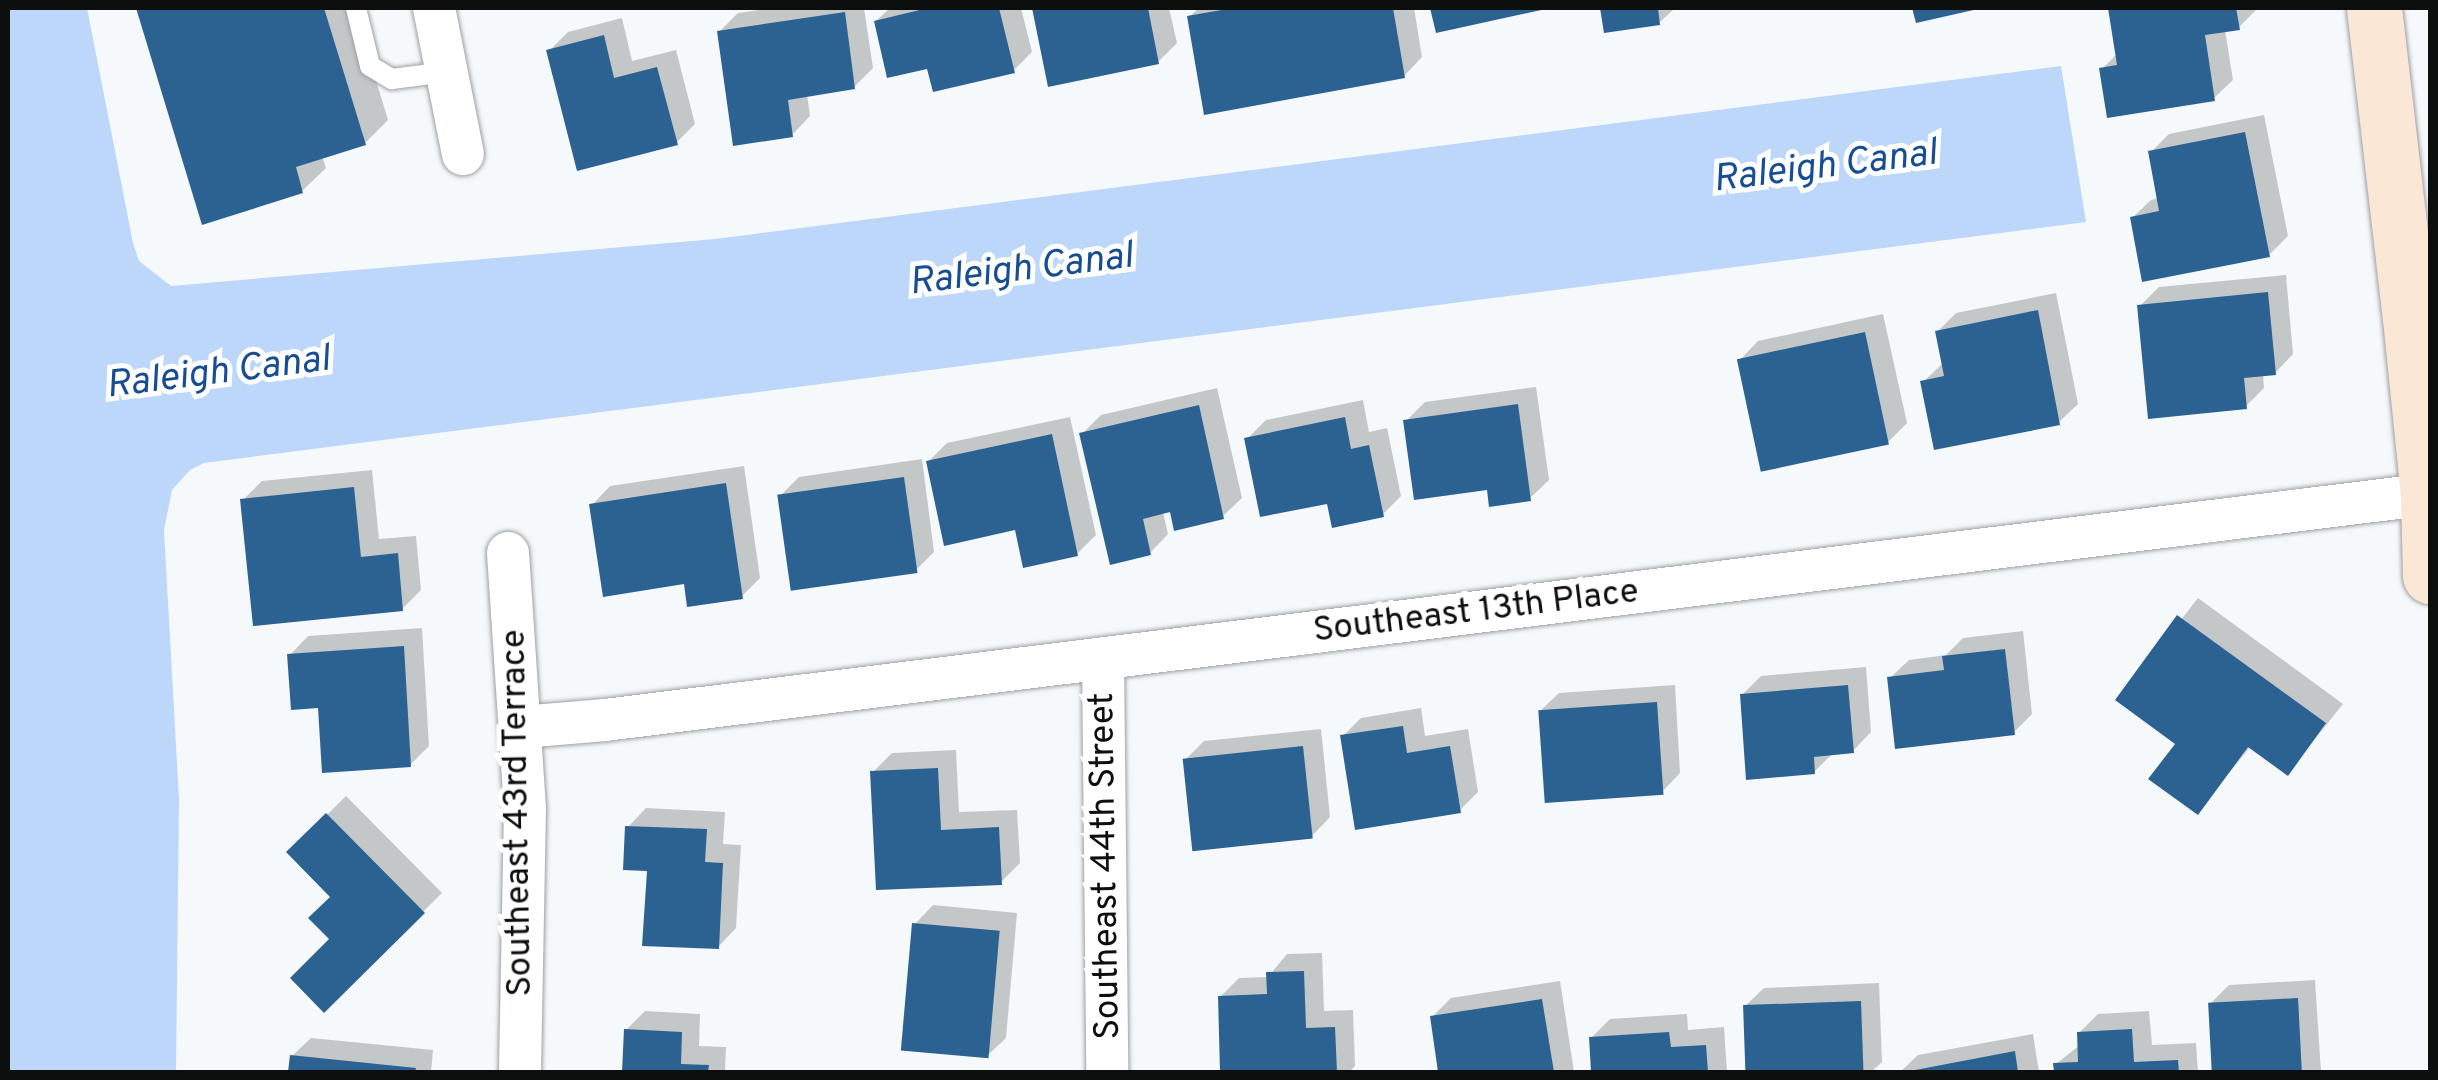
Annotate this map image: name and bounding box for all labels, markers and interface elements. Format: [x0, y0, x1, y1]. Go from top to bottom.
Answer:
water label: Raleigh Canal [1711, 132, 1939, 204]
water label: Raleigh Canal [907, 235, 1135, 307]
water label: Raleigh Canal [104, 338, 332, 410]
street label: Southeast 13th Place [1311, 571, 1641, 653]
street label: Southeast 43rd Terrace [494, 628, 542, 998]
street label: Southeast 44th Street [1082, 692, 1130, 1040]

